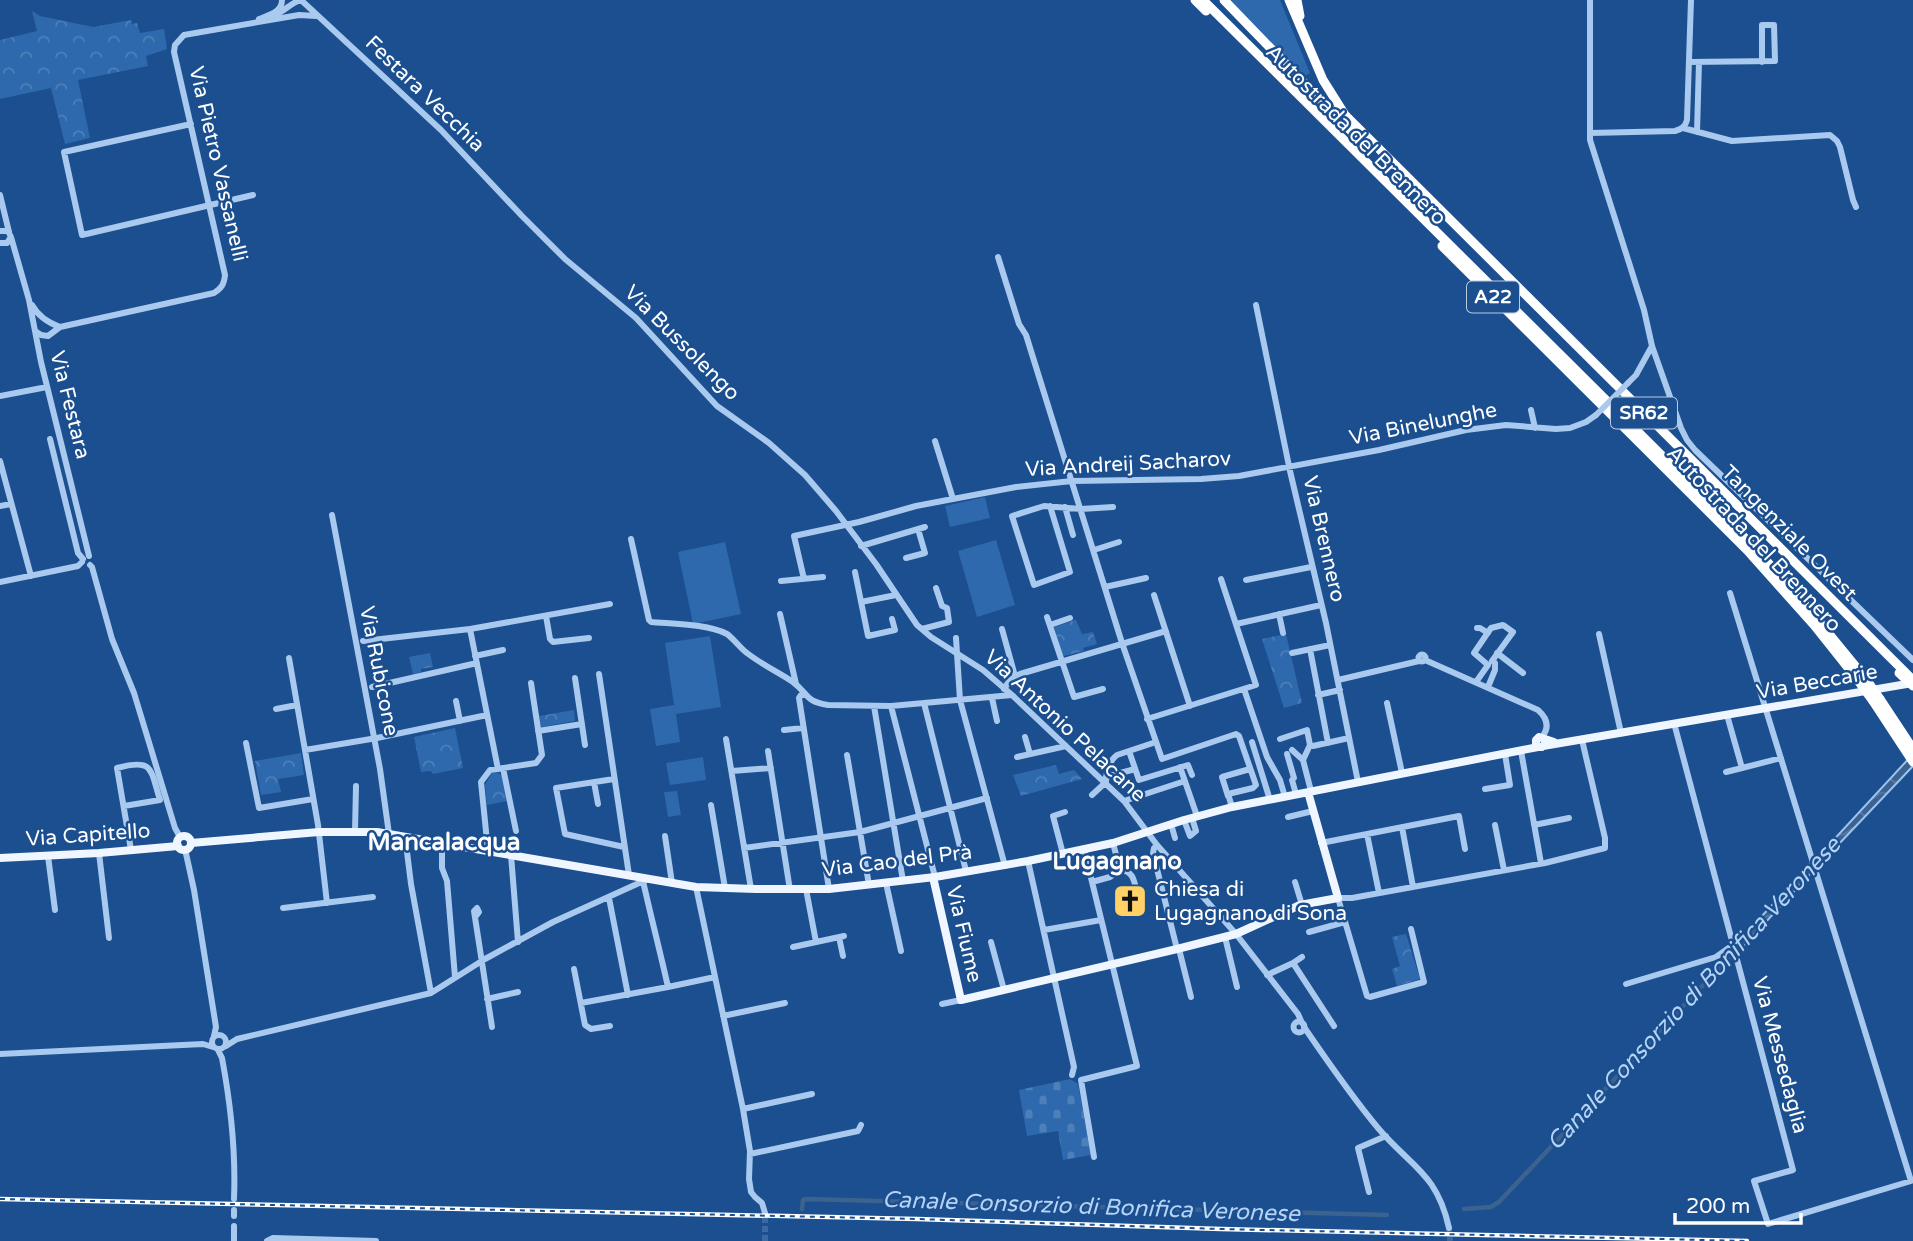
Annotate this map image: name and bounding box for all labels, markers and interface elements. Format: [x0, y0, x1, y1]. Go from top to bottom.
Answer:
street label: Festara Vecchia [360, 31, 490, 157]
street label: Autostrada del Brennero [1261, 40, 1451, 230]
street label: Via Pietro Vassanelli [183, 64, 253, 264]
street label: Via Bussolengo [619, 280, 745, 406]
road number: A22 [1467, 282, 1519, 312]
street label: Via Festara [45, 348, 95, 462]
street label: Via Binelunghe [1347, 397, 1499, 451]
road number: SR62 [1611, 398, 1677, 428]
street label: Autostrada del Brennero [1661, 441, 1847, 637]
street label: Via Andreij Sacharov [1024, 446, 1232, 482]
street label: Tangenziale Ovest [1716, 460, 1862, 606]
street label: Via Brennero [1297, 473, 1351, 605]
street label: Via Rubicone [354, 604, 404, 738]
street label: Via Antonio Pelacane [979, 644, 1151, 808]
street label: Via Beccarie [1755, 659, 1880, 705]
street label: Via Capitello [25, 818, 151, 852]
district label: Mancalacqua [368, 828, 520, 857]
water label: Canale Consorzio di Bonifica Veronese [1541, 830, 1848, 1156]
street label: Via Cao del Prà [820, 839, 974, 883]
district label: Lugagnano [1052, 847, 1182, 876]
place label: Chiesa di Lugagnano di Sona [1154, 877, 1347, 926]
church icon: Chiesa di Lugagnano di Sona [1111, 882, 1149, 920]
street label: Via Fiume [941, 883, 987, 985]
street label: Via Messedaglia [1747, 974, 1813, 1136]
scale bar [1675, 1182, 1801, 1226]
water label: Canale Consorzio di Bonifica Veronese [882, 1186, 1302, 1228]
text: 200 m [1686, 1194, 1750, 1219]

